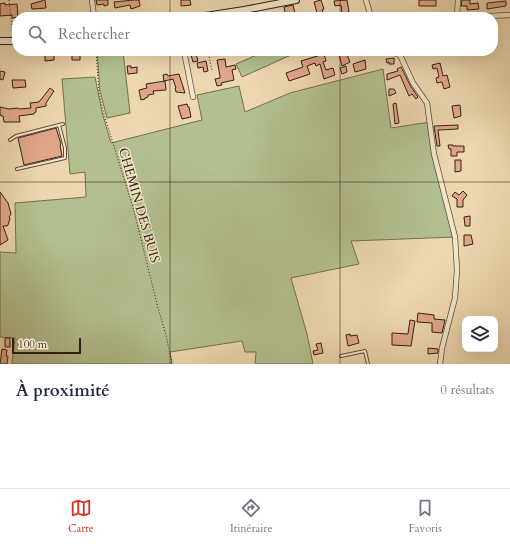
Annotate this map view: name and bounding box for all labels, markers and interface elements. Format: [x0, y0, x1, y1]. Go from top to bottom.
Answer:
search box [12, 12, 498, 56]
icon: search [26, 23, 48, 45]
text: Rechercher [58, 24, 130, 44]
street label: CHEMIN DES BUIS [114, 146, 164, 265]
map controls [462, 316, 498, 352]
button: layers [462, 316, 498, 352]
scale bar [12, 336, 81, 355]
text: 100 m [18, 337, 47, 352]
text: À proximité [16, 379, 110, 402]
text: 0 résultats [440, 381, 494, 399]
tab: Carte [68, 497, 94, 536]
tab: Itinéraire [230, 497, 272, 536]
tab: Favoris [409, 497, 442, 536]

